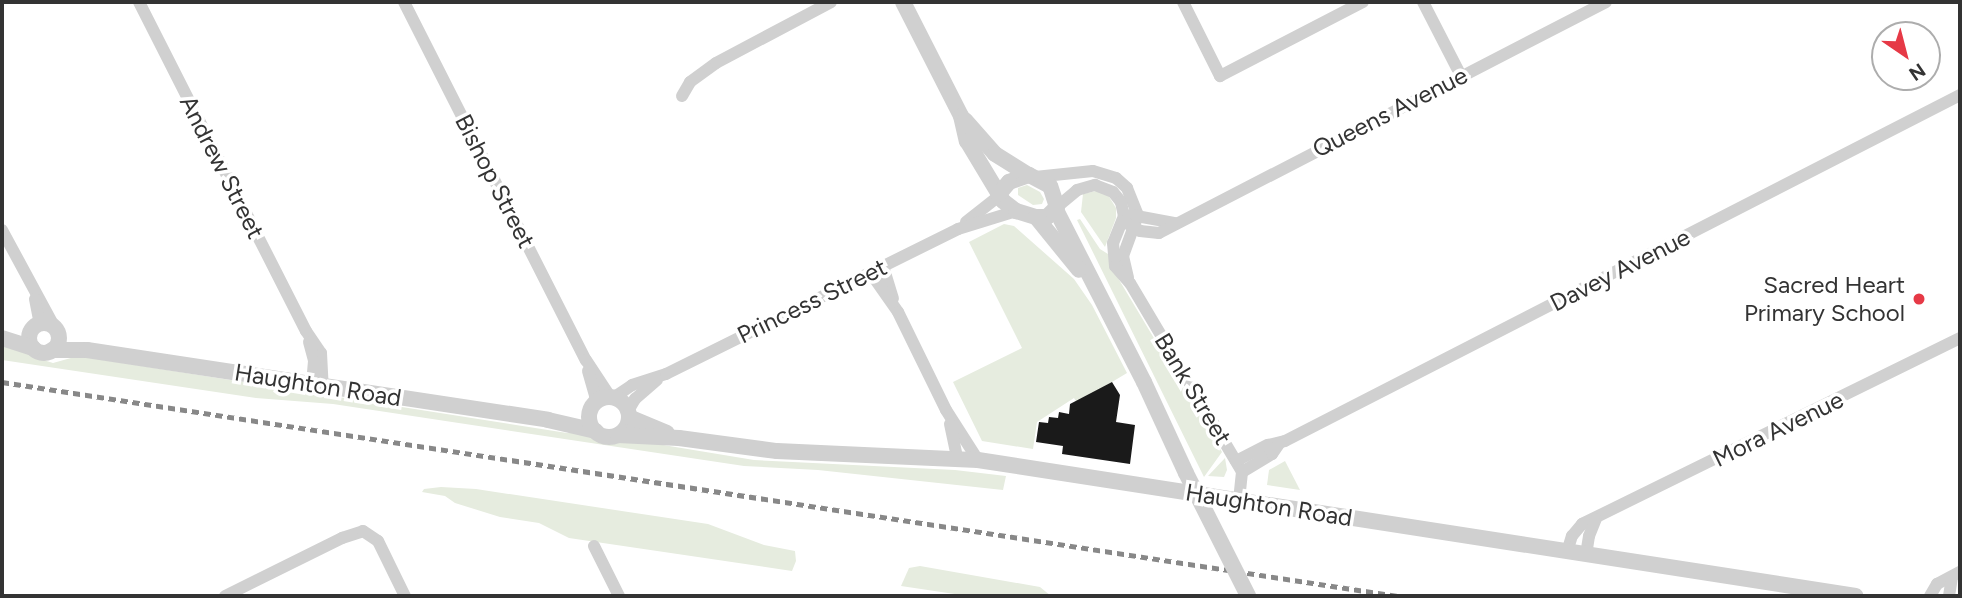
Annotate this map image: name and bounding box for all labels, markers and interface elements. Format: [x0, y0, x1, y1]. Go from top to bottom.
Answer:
north arrow [1871, 21, 1941, 91]
text: N [1905, 58, 1930, 86]
street label: Queens Avenue [1308, 61, 1472, 163]
street label: Andrew Street [174, 91, 270, 243]
street label: Bishop Street [449, 109, 541, 253]
street label: Davey Avenue [1545, 222, 1695, 318]
street label: Princess Street [733, 252, 891, 350]
place label: Sacred Heart Primary School [1744, 271, 1905, 327]
marker: Sacred Heart Primary School [1911, 291, 1927, 307]
street label: Bank Street [1148, 328, 1238, 450]
street label: Haughton Road [232, 358, 404, 412]
street label: Mora Avenue [1708, 385, 1848, 473]
street label: Haughton Road [1183, 478, 1355, 532]

